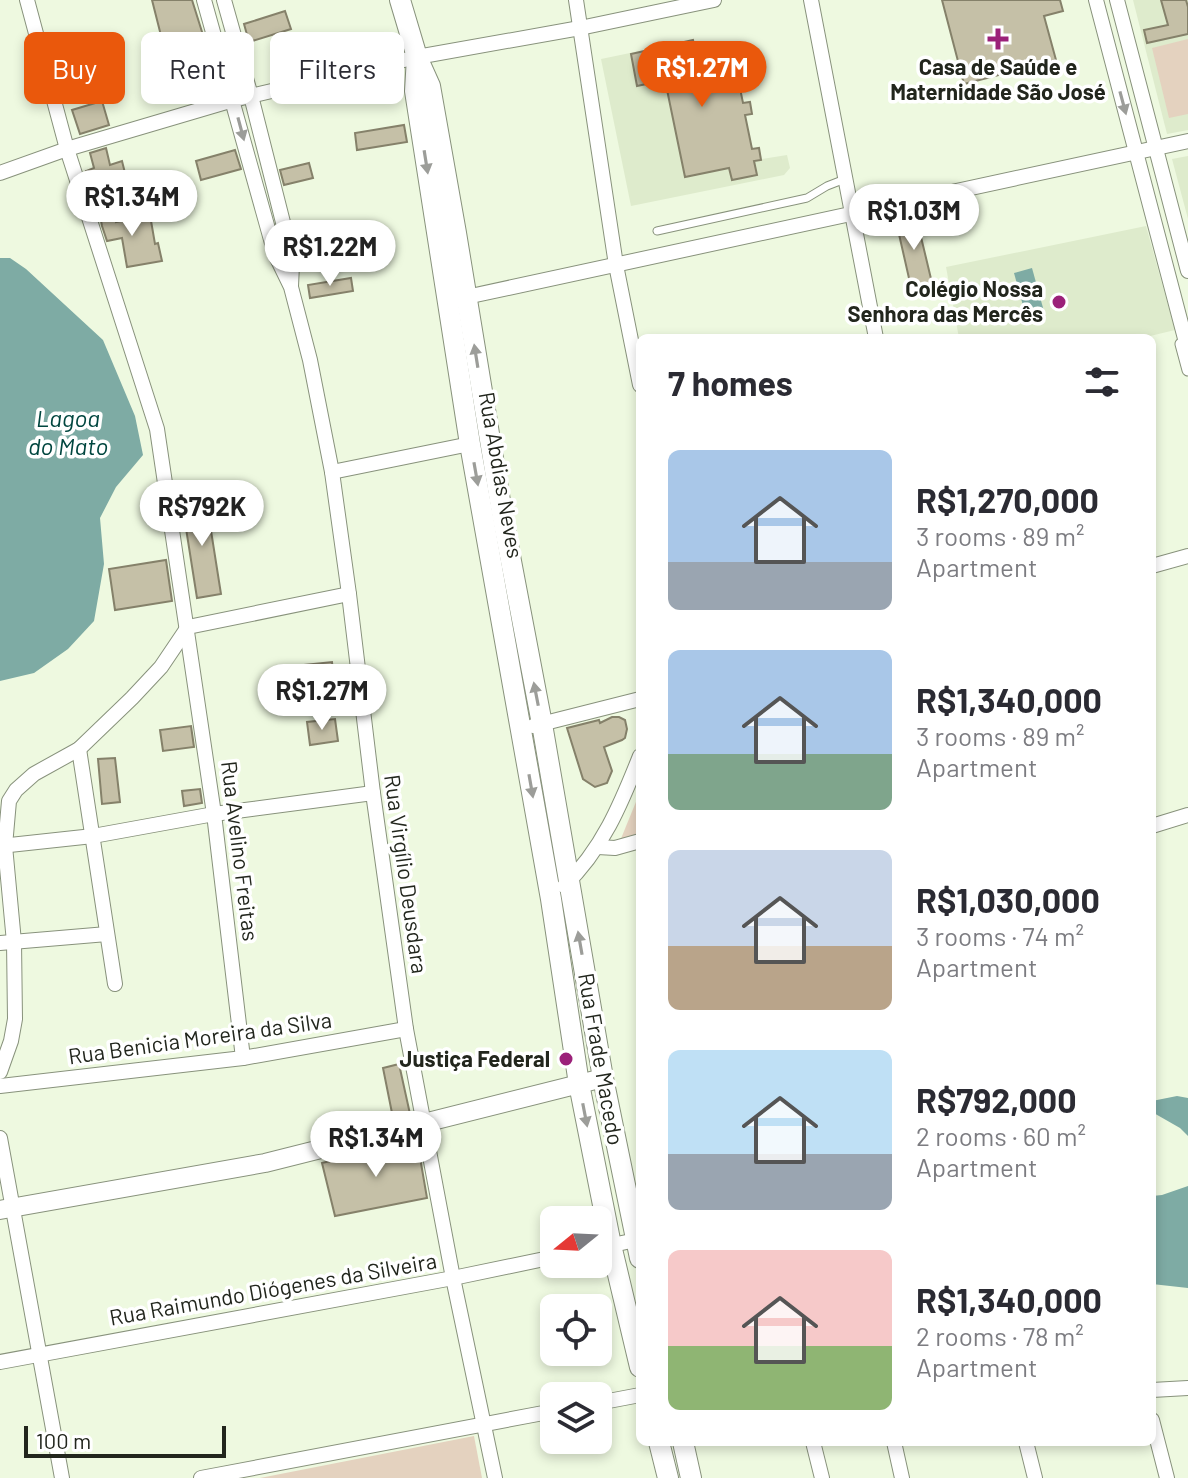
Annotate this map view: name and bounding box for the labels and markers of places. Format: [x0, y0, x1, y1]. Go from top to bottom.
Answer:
marker: Casa de Saúde e Maternidade São José [987, 28, 1009, 50]
pin: R$1.27M [628, 41, 776, 109]
place label: Casa de Saúde e Maternidade São José [890, 53, 1106, 104]
pin: R$1.34M [58, 170, 206, 238]
pin: R$1.03M [840, 184, 988, 252]
pin: R$1.22M [256, 220, 404, 288]
place label: Colégio Nossa Senhora das Mercês [847, 275, 1043, 326]
marker: Colégio Nossa Senhora das Mercês [1050, 293, 1068, 311]
pin: R$792K [137, 480, 267, 548]
pin: R$1.27M [248, 664, 396, 732]
place label: Justiça Federal [400, 1045, 550, 1071]
marker: Justiça Federal [557, 1050, 575, 1068]
pin: R$1.34M [302, 1111, 450, 1179]

